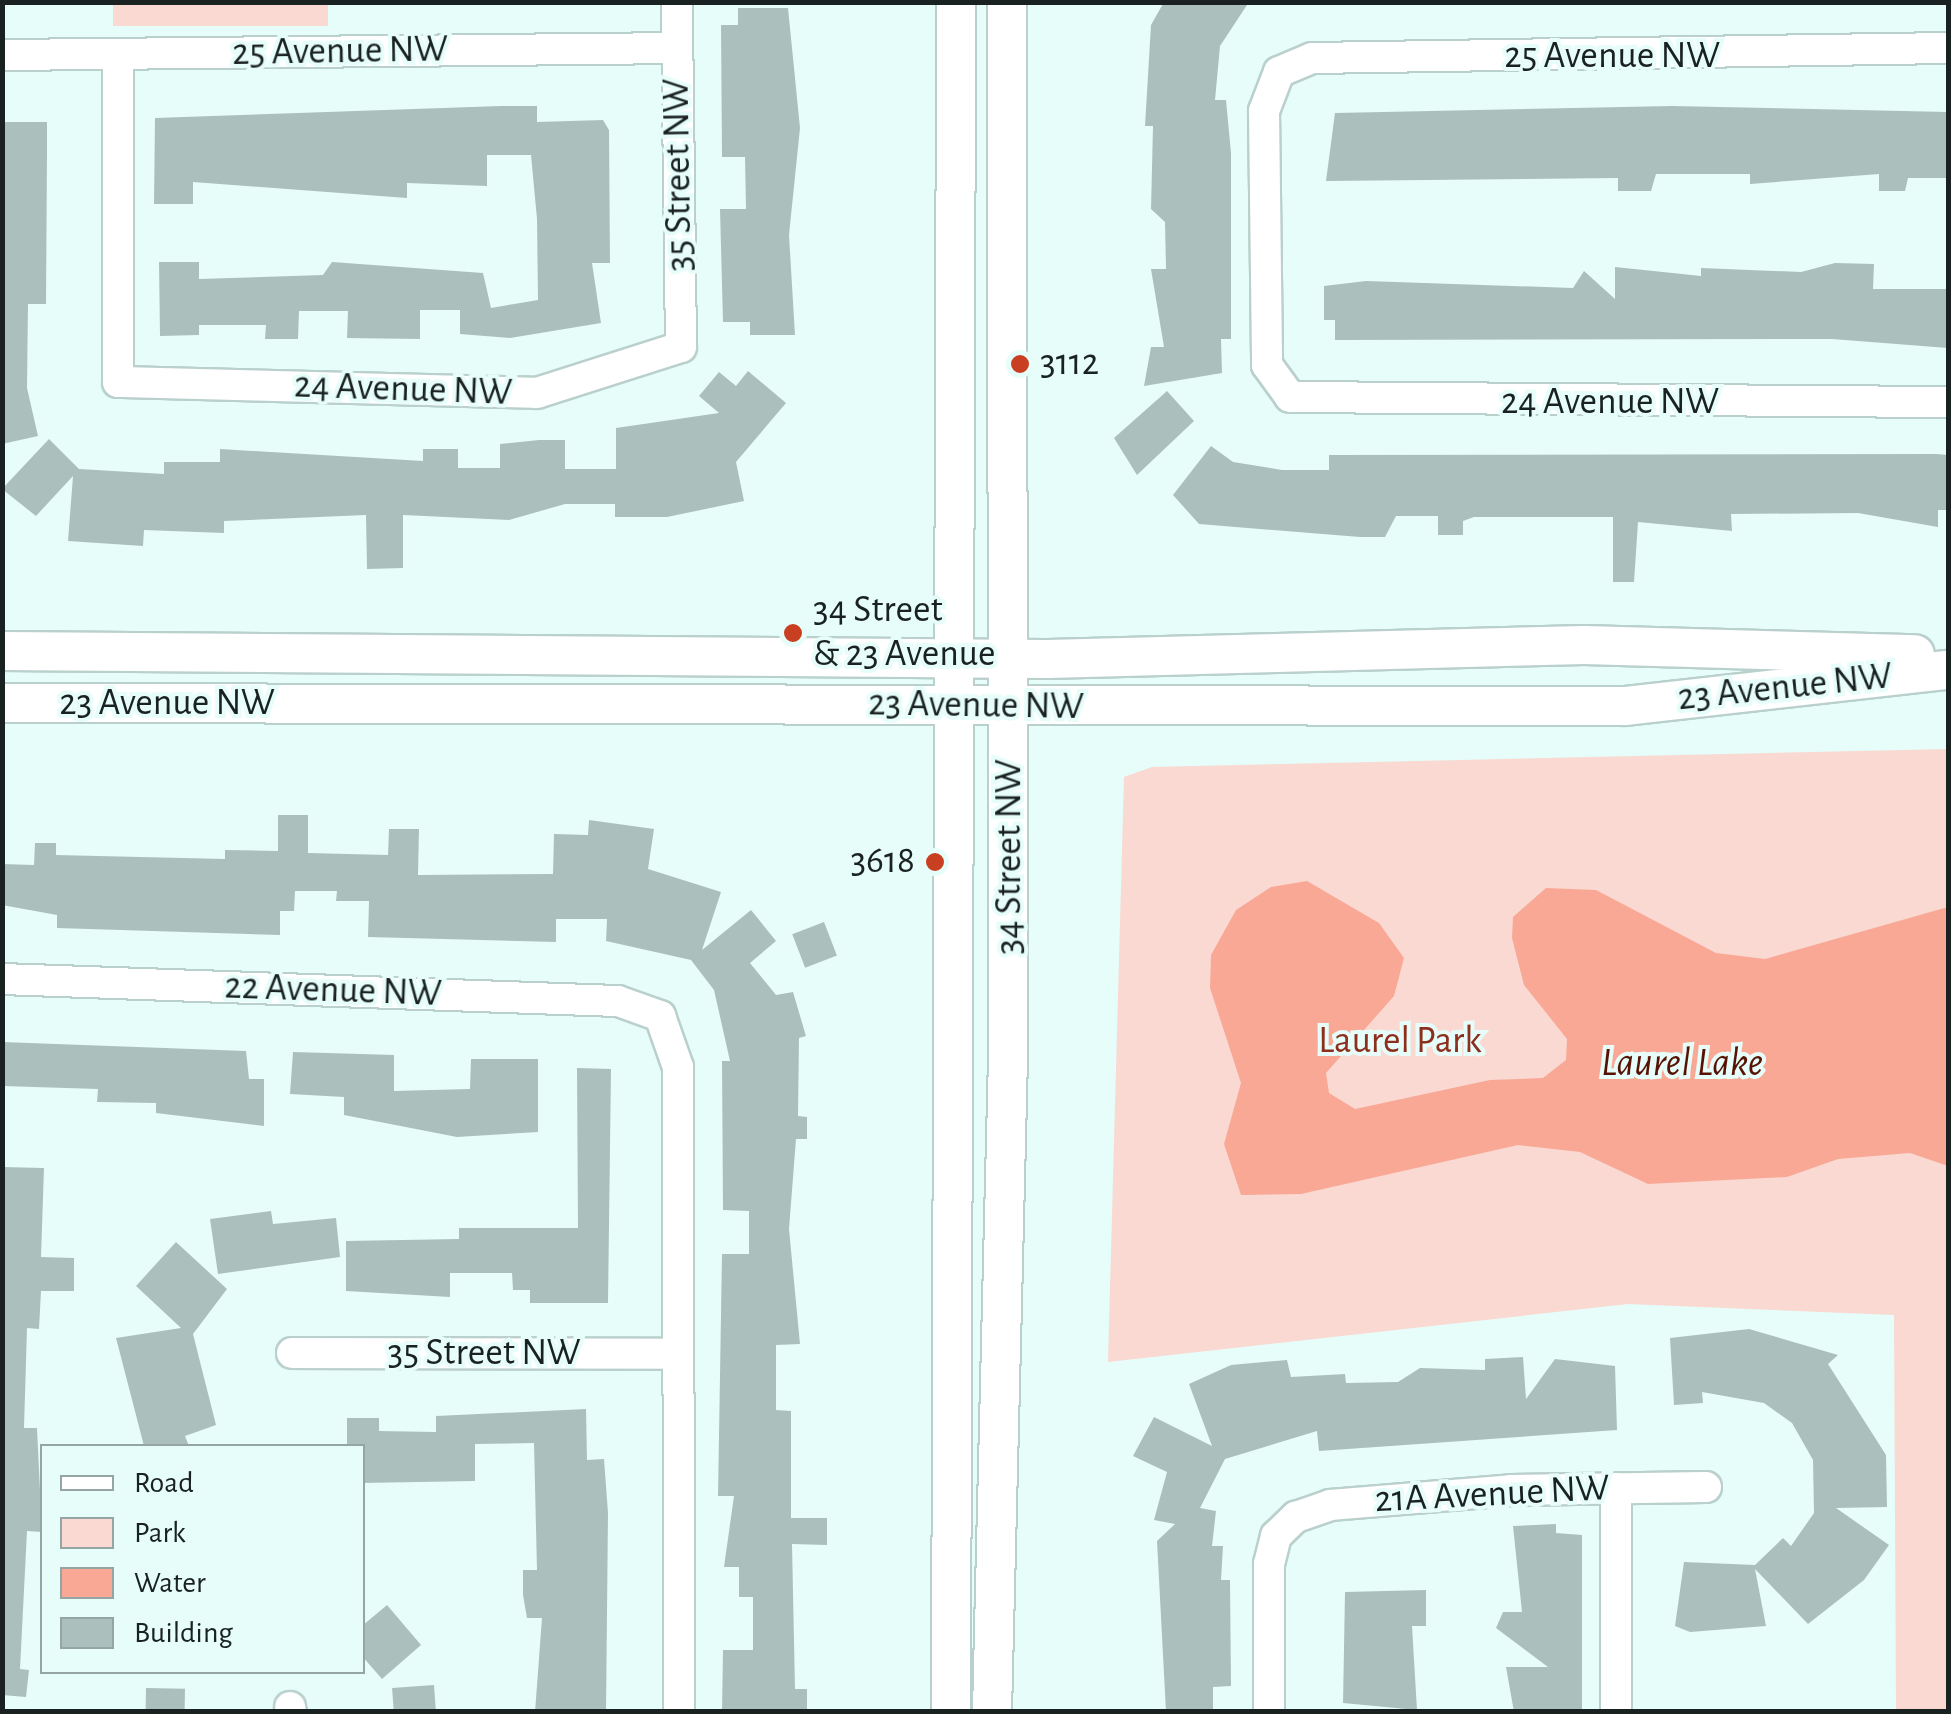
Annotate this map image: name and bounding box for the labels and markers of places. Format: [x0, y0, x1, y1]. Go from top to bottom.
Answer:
place label: 3112 [1040, 341, 1099, 387]
marker: 3112 [1009, 353, 1031, 375]
place label: 34 Street & 23 Avenue [813, 588, 996, 678]
marker: 34 Street & 23 Avenue [782, 622, 804, 644]
place label: 3618 [850, 839, 915, 885]
marker: 3618 [924, 851, 946, 873]

